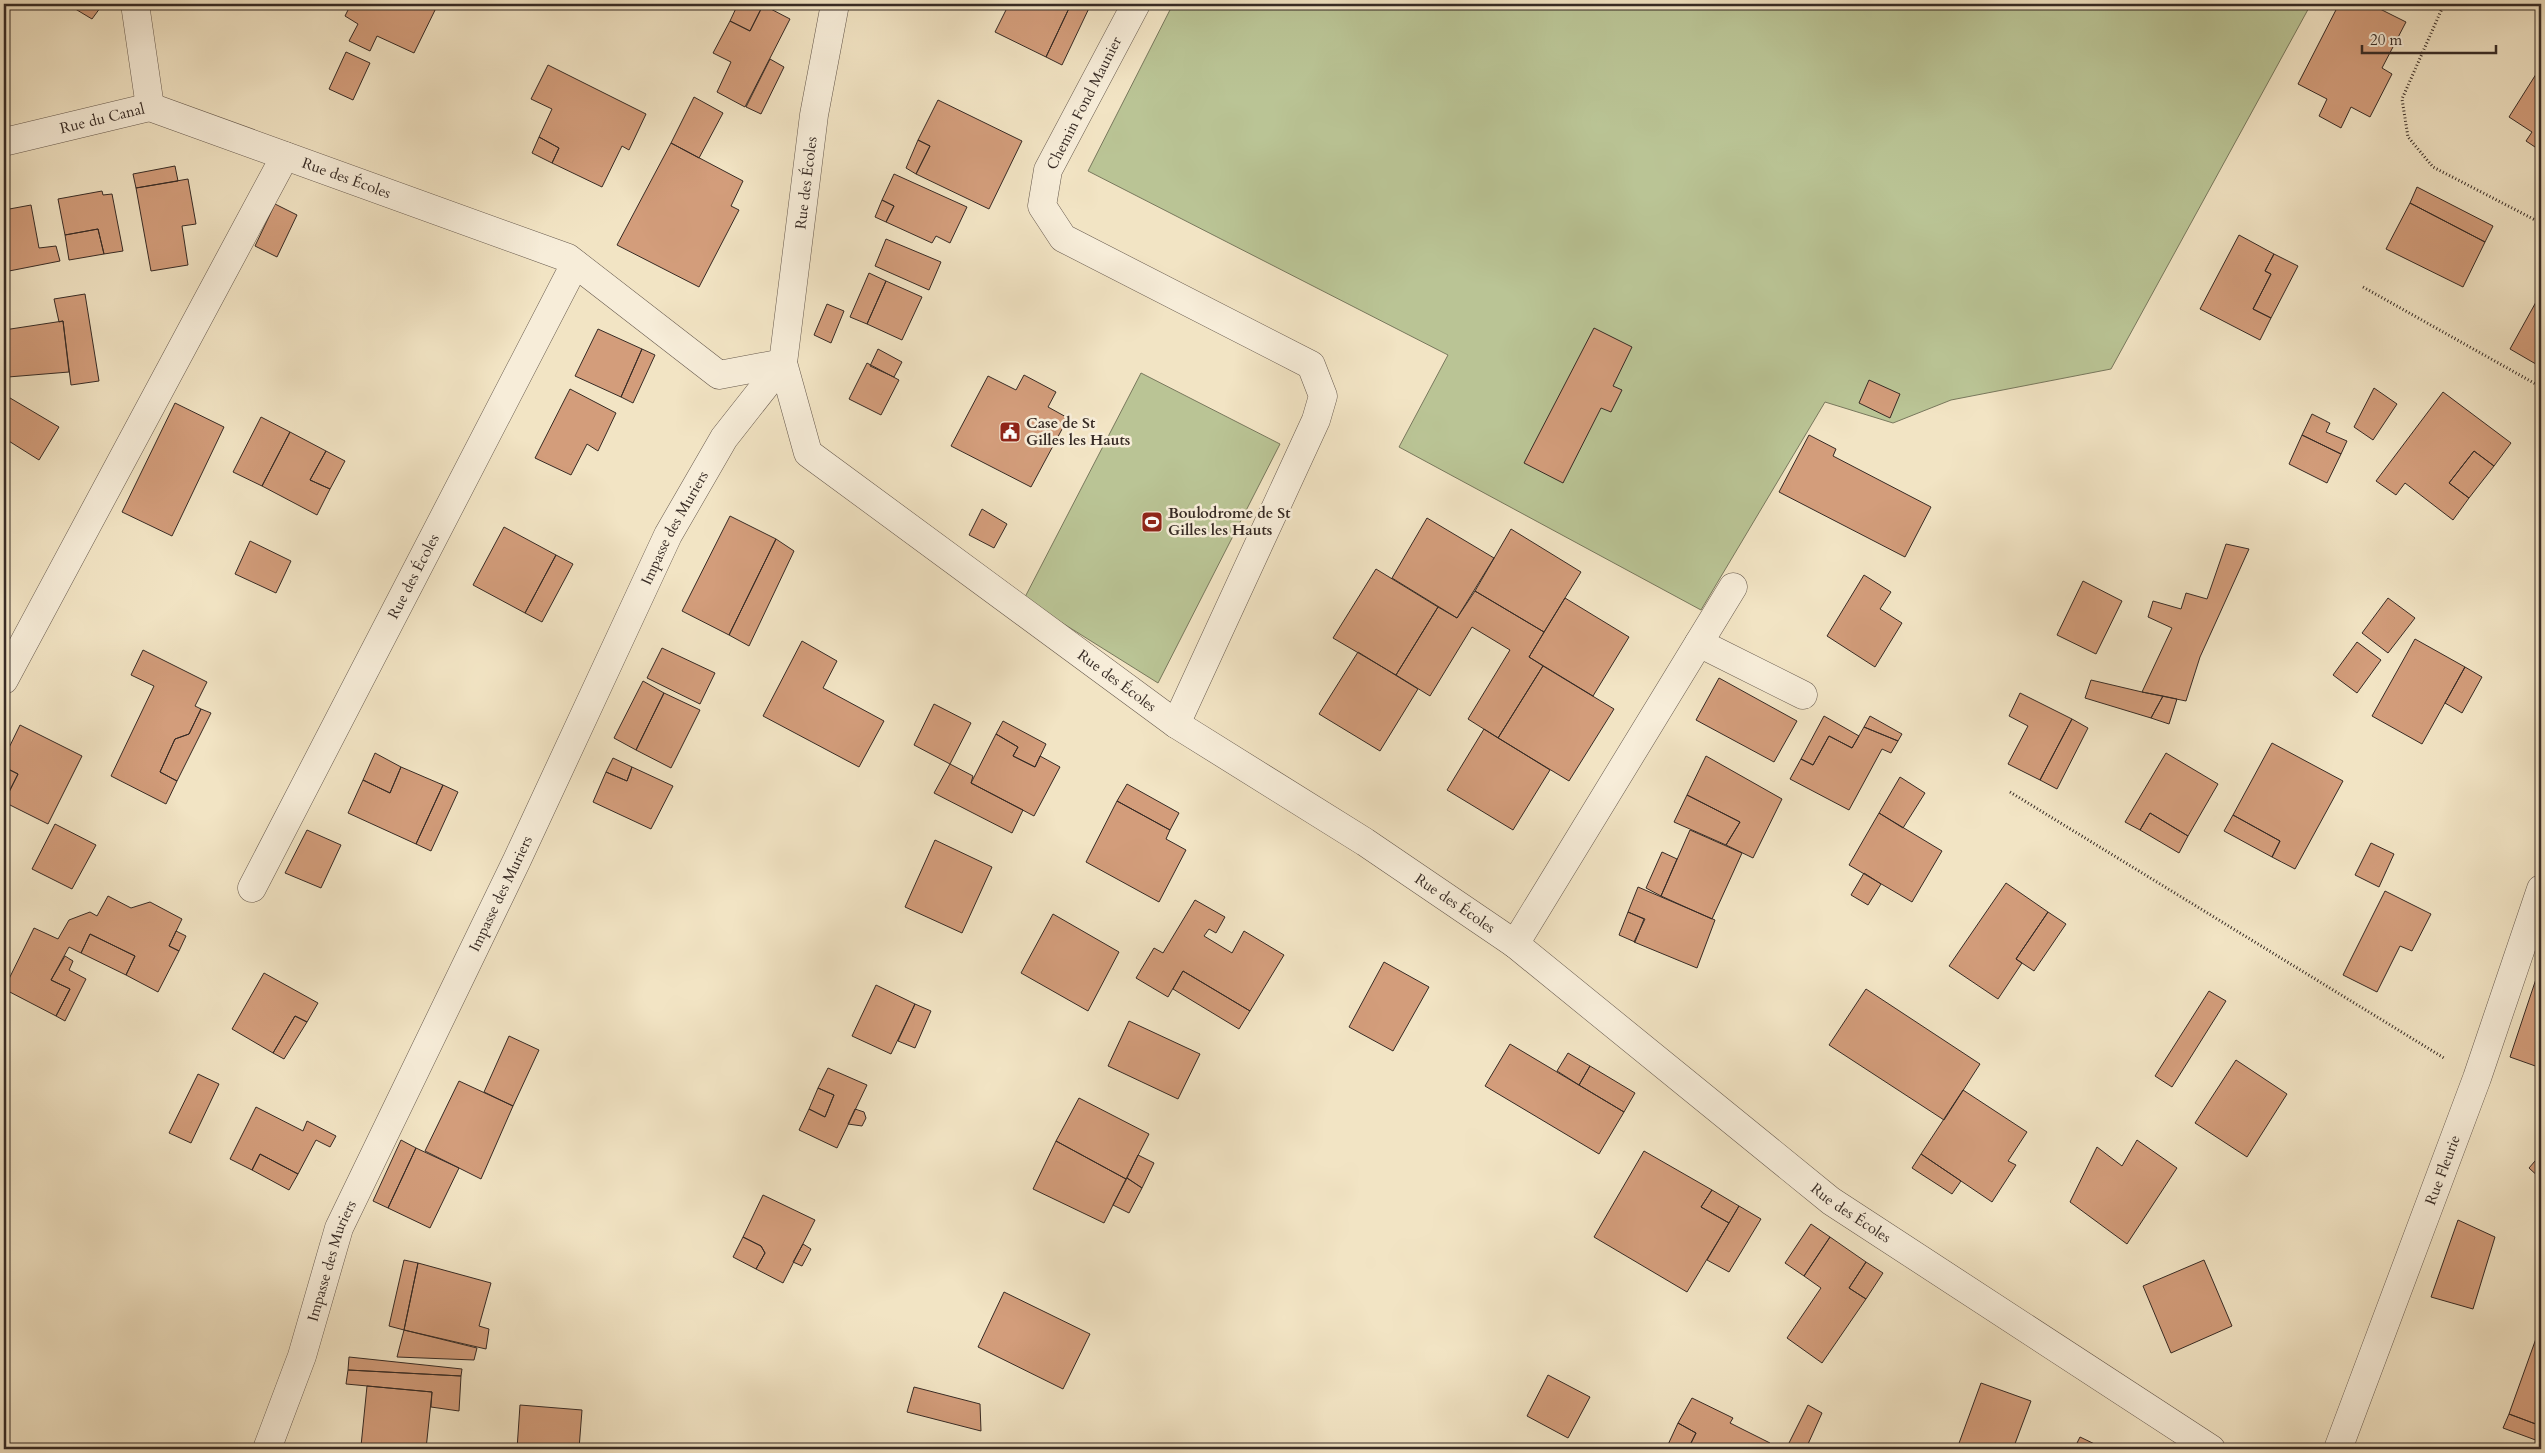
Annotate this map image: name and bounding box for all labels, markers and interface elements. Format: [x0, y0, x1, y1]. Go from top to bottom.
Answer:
scale bar [2362, 22, 2496, 54]
text: 20 m [2370, 30, 2402, 50]
street label: Chemin Fond Maunier [1042, 32, 1127, 173]
street label: Rue du Canal [58, 99, 147, 138]
street label: Rue des Écoles [790, 136, 822, 230]
street label: Rue des Écoles [299, 153, 394, 203]
place label: Case de St Gilles les Hauts [1026, 413, 1130, 450]
public building icon: Case de St Gilles les Hauts [998, 420, 1022, 444]
street label: Impasse des Muriers [636, 467, 713, 588]
place label: Boulodrome de St Gilles les Hauts [1168, 503, 1291, 540]
sports icon: Boulodrome de St Gilles les Hauts [1140, 510, 1164, 534]
street label: Rue des Écoles [383, 530, 444, 622]
street label: Rue des Écoles [1073, 645, 1160, 716]
street label: Impasse des Muriers [464, 832, 537, 955]
street label: Rue des Écoles [1411, 869, 1499, 938]
street label: Rue Fleurie [2420, 1132, 2465, 1208]
street label: Rue des Écoles [1806, 1178, 1895, 1248]
street label: Impasse des Muriers [303, 1197, 361, 1324]

